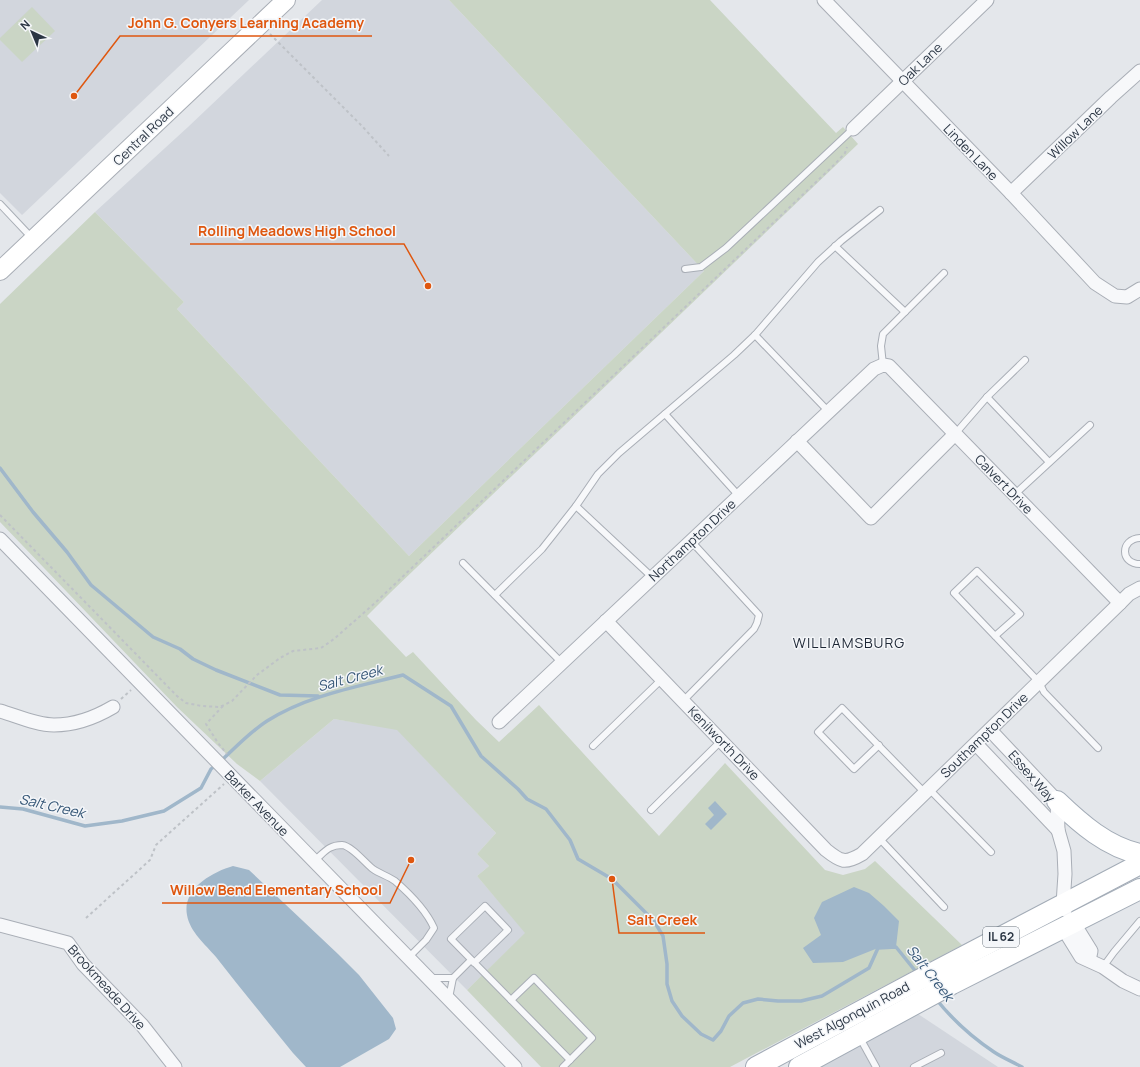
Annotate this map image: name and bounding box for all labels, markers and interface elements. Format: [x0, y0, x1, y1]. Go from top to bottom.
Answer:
callout: John G. Conyers Learning Academy [120, 10, 372, 36]
north arrow [12, 12, 52, 52]
text: John G. Conyers Learning Academy [128, 13, 364, 32]
text: N [17, 16, 33, 33]
street label: Oak Lane [894, 38, 946, 90]
street label: Willow Lane [1044, 101, 1107, 163]
street label: Central Road [109, 103, 177, 169]
street label: Linden Lane [940, 120, 1003, 184]
callout: Rolling Meadows High School [190, 218, 404, 244]
text: Rolling Meadows High School [198, 221, 396, 240]
street label: Calvert Drive [971, 450, 1037, 518]
street label: Northampton Drive [644, 494, 740, 585]
district label: WILLIAMSBURG [793, 633, 905, 652]
water label: Salt Creek [315, 659, 386, 695]
street label: Southampton Drive [936, 688, 1032, 782]
street label: Kenilworth Drive [684, 702, 764, 784]
street label: Essex Way [1005, 746, 1060, 806]
street label: Barker Avenue [221, 766, 293, 840]
water label: Salt Creek [18, 789, 89, 823]
callout: Willow Bend Elementary School [162, 877, 390, 903]
text: Willow Bend Elementary School [170, 880, 382, 899]
callout: Salt Creek [619, 907, 705, 933]
text: Salt Creek [627, 910, 698, 929]
road number: IL 62 [983, 927, 1019, 947]
street label: Brookmeade Drive [64, 941, 150, 1034]
water label: Salt Creek [902, 941, 960, 1006]
street label: West Algonquin Road [791, 977, 913, 1053]

